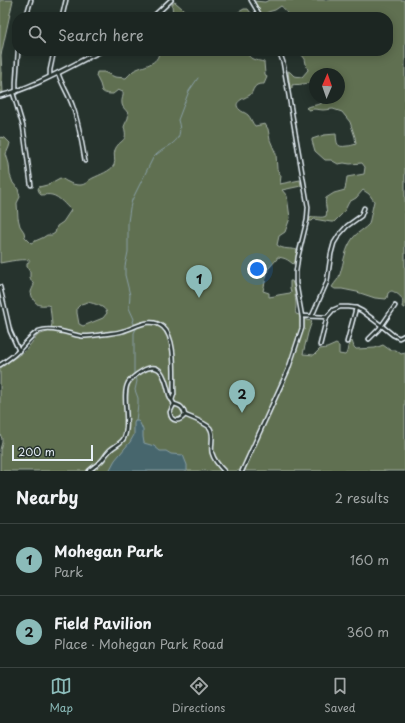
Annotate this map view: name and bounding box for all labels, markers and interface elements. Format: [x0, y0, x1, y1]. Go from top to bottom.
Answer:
search box [12, 12, 393, 56]
icon: search [26, 23, 48, 45]
text: Search here [58, 23, 144, 46]
north arrow [309, 68, 345, 104]
your location [247, 259, 267, 279]
pin: 1 [186, 265, 212, 298]
pin: 2 [229, 380, 255, 413]
scale bar [12, 443, 93, 462]
text: 200 m [18, 443, 55, 460]
text: Nearby [16, 484, 78, 510]
text: 2 results [335, 488, 389, 507]
text: Mohegan Park [54, 539, 163, 562]
text: 1 [26, 550, 32, 569]
text: 160 m [350, 550, 389, 569]
text: Park [54, 562, 83, 581]
text: Field Pavilion [54, 611, 152, 634]
text: 2 [24, 622, 34, 641]
text: 360 m [346, 622, 389, 641]
text: Place · Mohegan Park Road [54, 634, 224, 653]
tab: Map [49, 675, 73, 716]
tab: Directions [172, 675, 225, 716]
tab: Saved [324, 675, 356, 716]

